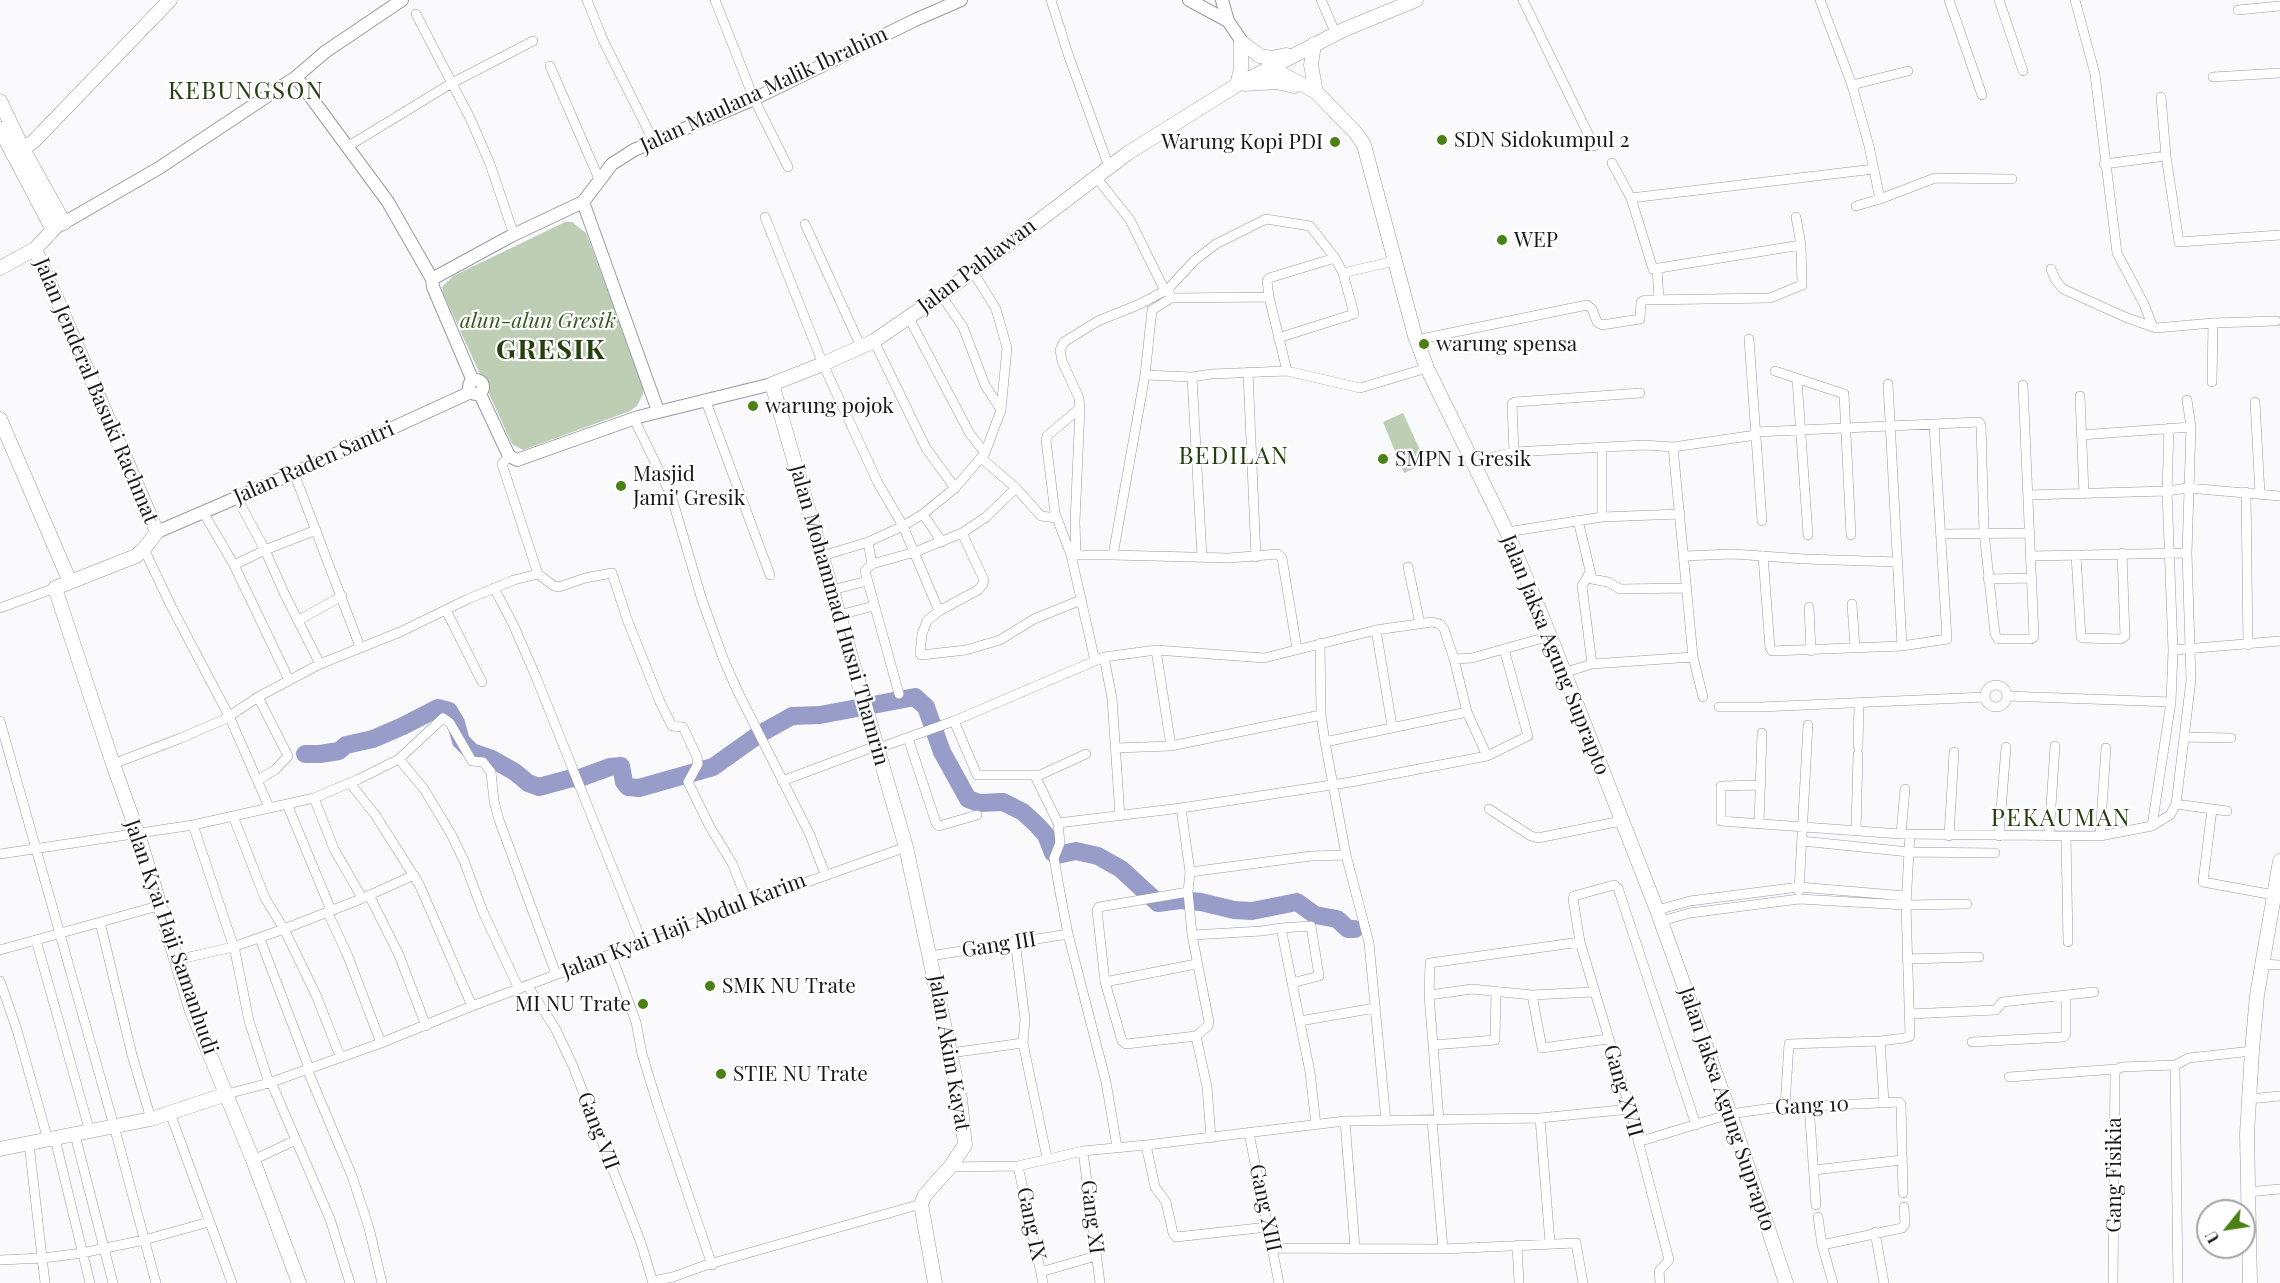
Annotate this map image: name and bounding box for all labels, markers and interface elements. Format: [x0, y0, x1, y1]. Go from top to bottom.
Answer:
street label: Jalan Maulana Malik Ibrahim [636, 22, 892, 158]
district label: KEBUNGSON [168, 78, 324, 106]
place label: SDN Sidokumpul 2 [1454, 127, 1629, 153]
place label: Warung Kopi PDI [1161, 129, 1323, 155]
marker: SDN Sidokumpul 2 [1435, 133, 1449, 147]
marker: Warung Kopi PDI [1328, 135, 1342, 149]
street label: Jalan Pahlawan [913, 213, 1041, 319]
place label: WEP [1514, 227, 1558, 253]
marker: WEP [1495, 233, 1509, 247]
street label: Jalan Jenderal Basuki Rachmat [29, 255, 163, 527]
park label: alun-alun Gresik [460, 308, 616, 334]
place label: warung spensa [1436, 331, 1577, 357]
district label: GRESIK [496, 335, 606, 367]
marker: warung spensa [1417, 337, 1431, 351]
place label: warung pojok [765, 393, 894, 419]
marker: warung pojok [746, 399, 760, 413]
street label: Jalan Raden Santri [230, 416, 398, 510]
district label: BEDILAN [1179, 443, 1289, 471]
place label: SMPN 1 Gresik [1395, 446, 1531, 472]
marker: SMPN 1 Gresik [1376, 452, 1390, 466]
place label: Masjid Jami' Gresik [633, 461, 745, 511]
street label: Jalan Mohammad Husni Thamrin [784, 462, 894, 768]
marker: Masjid Jami' Gresik [614, 479, 628, 493]
street label: Jalan Jaksa Agung Suprapto [1495, 531, 1615, 779]
district label: PEKAUMAN [1991, 805, 2131, 833]
street label: Jalan Kyai Haji Samanhudi [119, 816, 223, 1058]
street label: Jalan Kyai Haji Abdul Karim [558, 868, 810, 984]
street label: Gang III [960, 927, 1038, 963]
place label: SMK NU Trate [722, 973, 856, 999]
street label: Jalan Akim Kayat [923, 973, 975, 1133]
marker: SMK NU Trate [703, 979, 717, 993]
street label: Jalan Jaksa Agung Suprapto [1673, 984, 1781, 1234]
place label: MI NU Trate [515, 991, 631, 1017]
marker: MI NU Trate [636, 997, 650, 1011]
street label: Gang XVII [1598, 1042, 1648, 1140]
place label: STIE NU Trate [733, 1061, 868, 1087]
marker: STIE NU Trate [714, 1067, 728, 1081]
street label: Gang VII [572, 1089, 624, 1173]
street label: Gang 10 [1774, 1091, 1850, 1121]
street label: Gang Fisikia [2101, 1117, 2127, 1233]
street label: Gang XIII [1243, 1162, 1287, 1254]
street label: Gang XI [1075, 1179, 1109, 1255]
street label: Gang IX [1011, 1185, 1051, 1263]
north arrow [2196, 1199, 2256, 1259]
text: U [2200, 1227, 2224, 1247]

